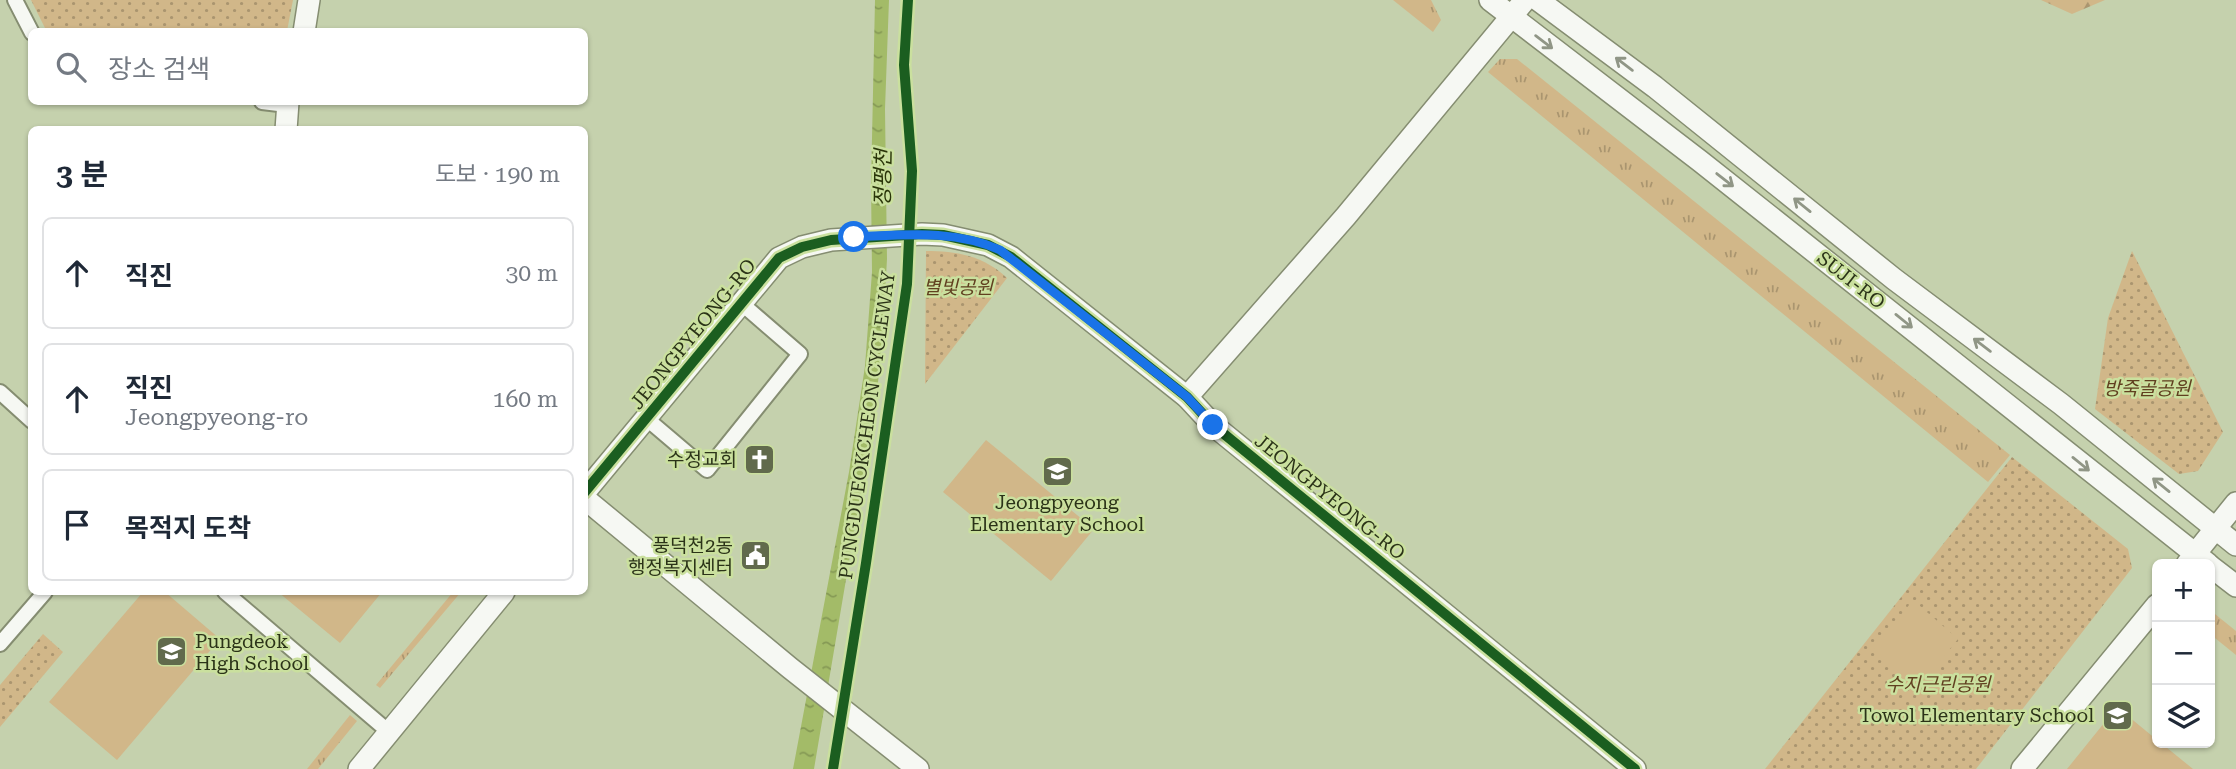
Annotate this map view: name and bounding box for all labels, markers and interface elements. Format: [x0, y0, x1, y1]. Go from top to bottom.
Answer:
search box [28, 28, 588, 105]
one-way arrow [1534, 34, 1553, 49]
icon: search [52, 48, 90, 86]
text: 장소 검색 [108, 54, 210, 84]
one-way arrow [1615, 57, 1634, 71]
water label: 정평천 [870, 146, 896, 207]
text: 3 분 [56, 157, 108, 192]
text: 도보 · 190 m [435, 161, 560, 188]
one-way arrow [1715, 173, 1733, 188]
one-way arrow [1794, 197, 1812, 213]
route start [838, 221, 869, 252]
street label: SUJI-RO [1812, 246, 1890, 314]
icon: ahead [58, 254, 96, 292]
street label: JEONGPYEONG-RO [625, 254, 761, 414]
text: 30 m [505, 260, 558, 287]
text: 직진 [125, 261, 173, 291]
street label: PUNGDUEOKCHEON CYCLEWAY [834, 269, 900, 581]
park label: 별빛공원 [923, 276, 994, 299]
one-way arrow [1894, 313, 1912, 329]
one-way arrow [1972, 338, 1991, 353]
text: 직진 [125, 373, 173, 403]
park label: 방죽골공원 [2103, 377, 2192, 400]
icon: ahead [58, 380, 96, 418]
text: 160 m [493, 386, 558, 413]
text: Jeongpyeong-ro [125, 404, 308, 431]
route end [1197, 409, 1228, 440]
street label: JEONGPYEONG-RO [1250, 429, 1410, 565]
church icon: 수정교회 [743, 442, 777, 476]
place label: 수정교회 [667, 448, 737, 471]
school or university icon: Jeongpyeong Elementary School [1040, 454, 1074, 488]
one-way arrow [2071, 456, 2089, 471]
one-way arrow [2152, 477, 2170, 493]
place label: Jeongpyeong Elementary School [970, 491, 1144, 536]
icon: arrive [58, 506, 96, 544]
text: 목적지 도착 [125, 513, 251, 543]
place label: 풍덕천2동 행정복지센터 [628, 534, 733, 579]
public building icon: 풍덕천2동 행정복지센터 [739, 539, 773, 573]
map controls [2152, 559, 2215, 748]
button: + [2152, 559, 2215, 622]
button: − [2152, 622, 2215, 685]
place label: Pungdeok High School [195, 630, 309, 675]
school or university icon: Pungdeok High School [155, 635, 189, 669]
park label: 수지근린공원 [1886, 673, 1992, 696]
button: layers [2152, 685, 2215, 748]
school or university icon: Towol Elementary School [2100, 698, 2134, 732]
place label: Towol Elementary School [1859, 704, 2094, 727]

